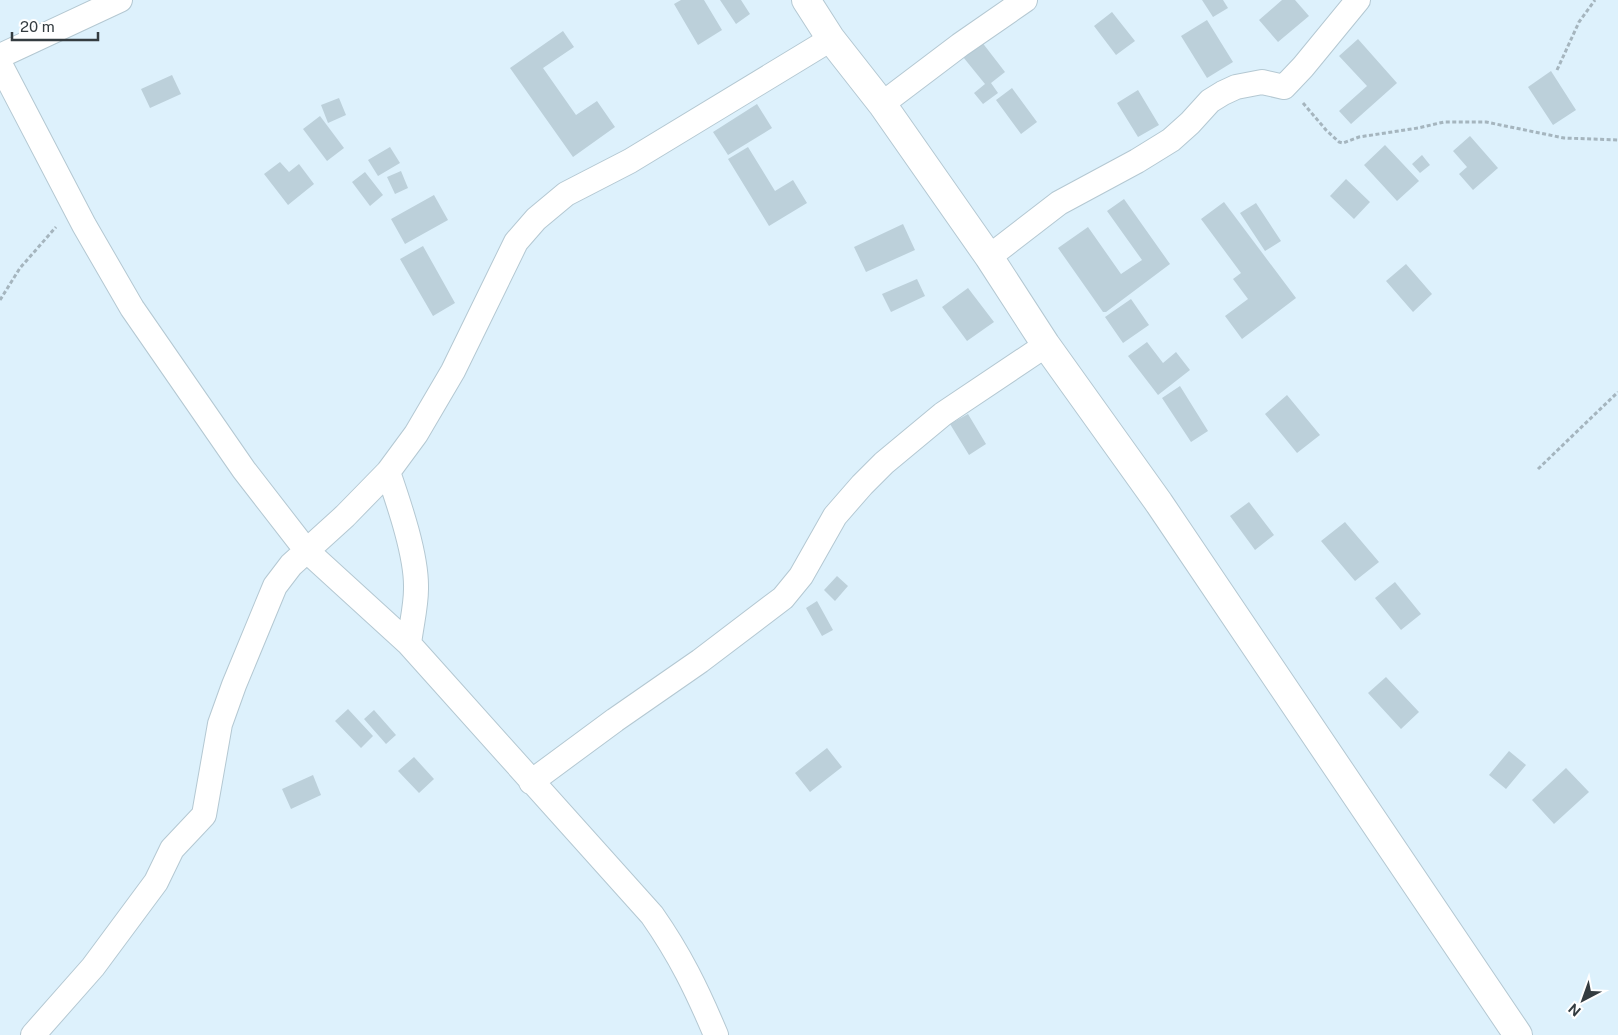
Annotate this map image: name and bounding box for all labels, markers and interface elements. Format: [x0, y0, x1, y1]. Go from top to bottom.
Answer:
scale bar [12, 10, 99, 42]
text: 20 m [20, 18, 55, 35]
north arrow [1558, 975, 1608, 1025]
text: N [1565, 1000, 1584, 1019]

